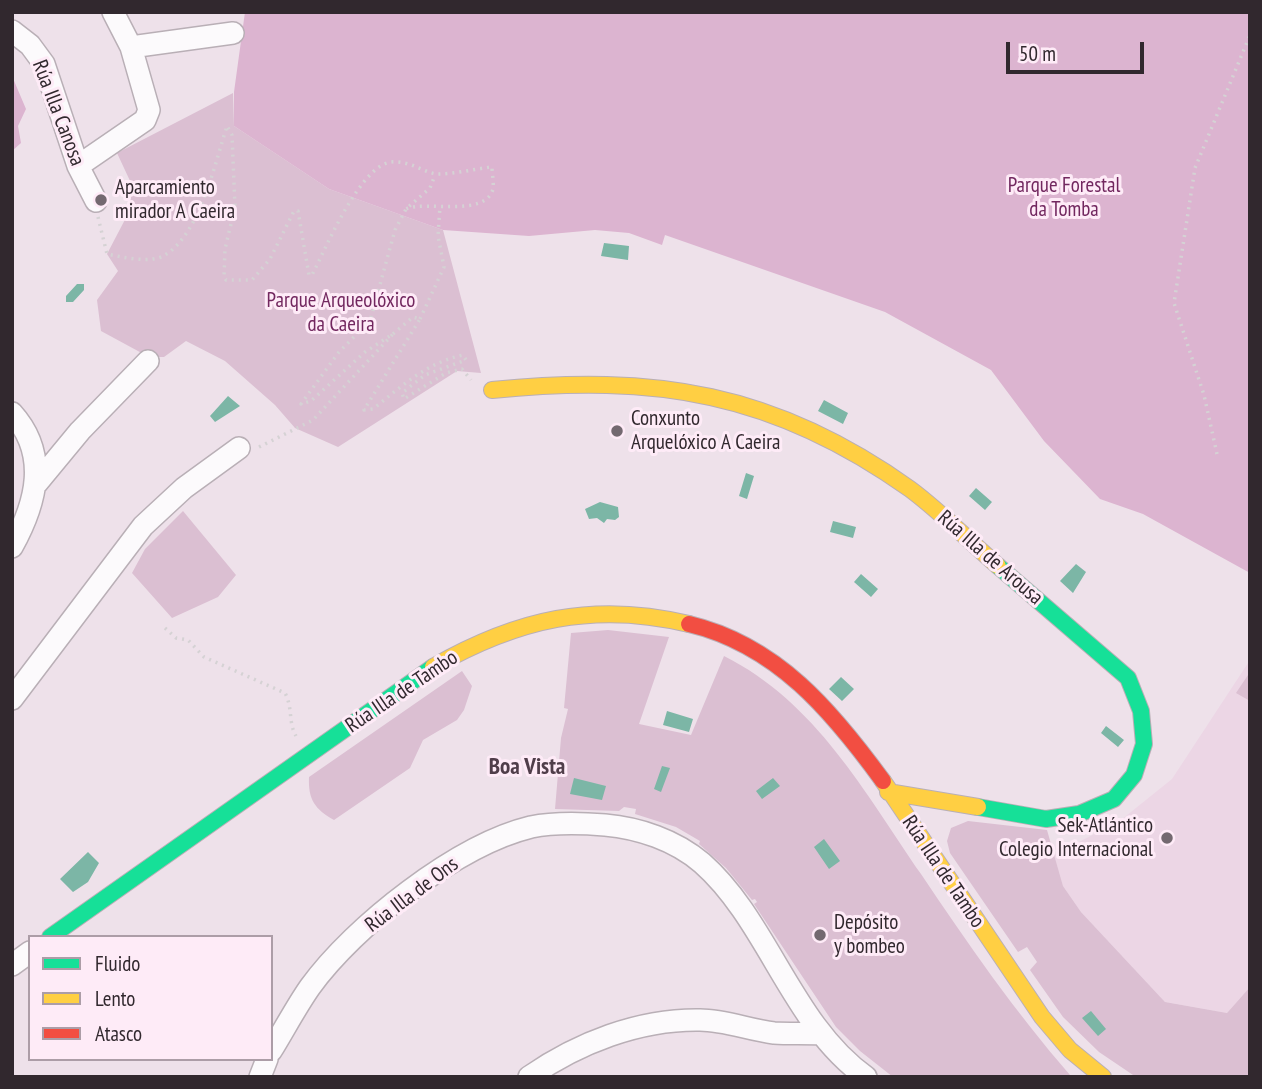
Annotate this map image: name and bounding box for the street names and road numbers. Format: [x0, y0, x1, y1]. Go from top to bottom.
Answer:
street label: Rúa Illa Canosa [26, 57, 90, 169]
street label: Rúa Illa de Arousa [932, 505, 1048, 611]
street label: Rúa Illa de Tambo [341, 645, 463, 739]
street label: Rúa Illa de Tambo [896, 811, 990, 933]
street label: Rúa Illa de Ons [361, 852, 463, 938]

